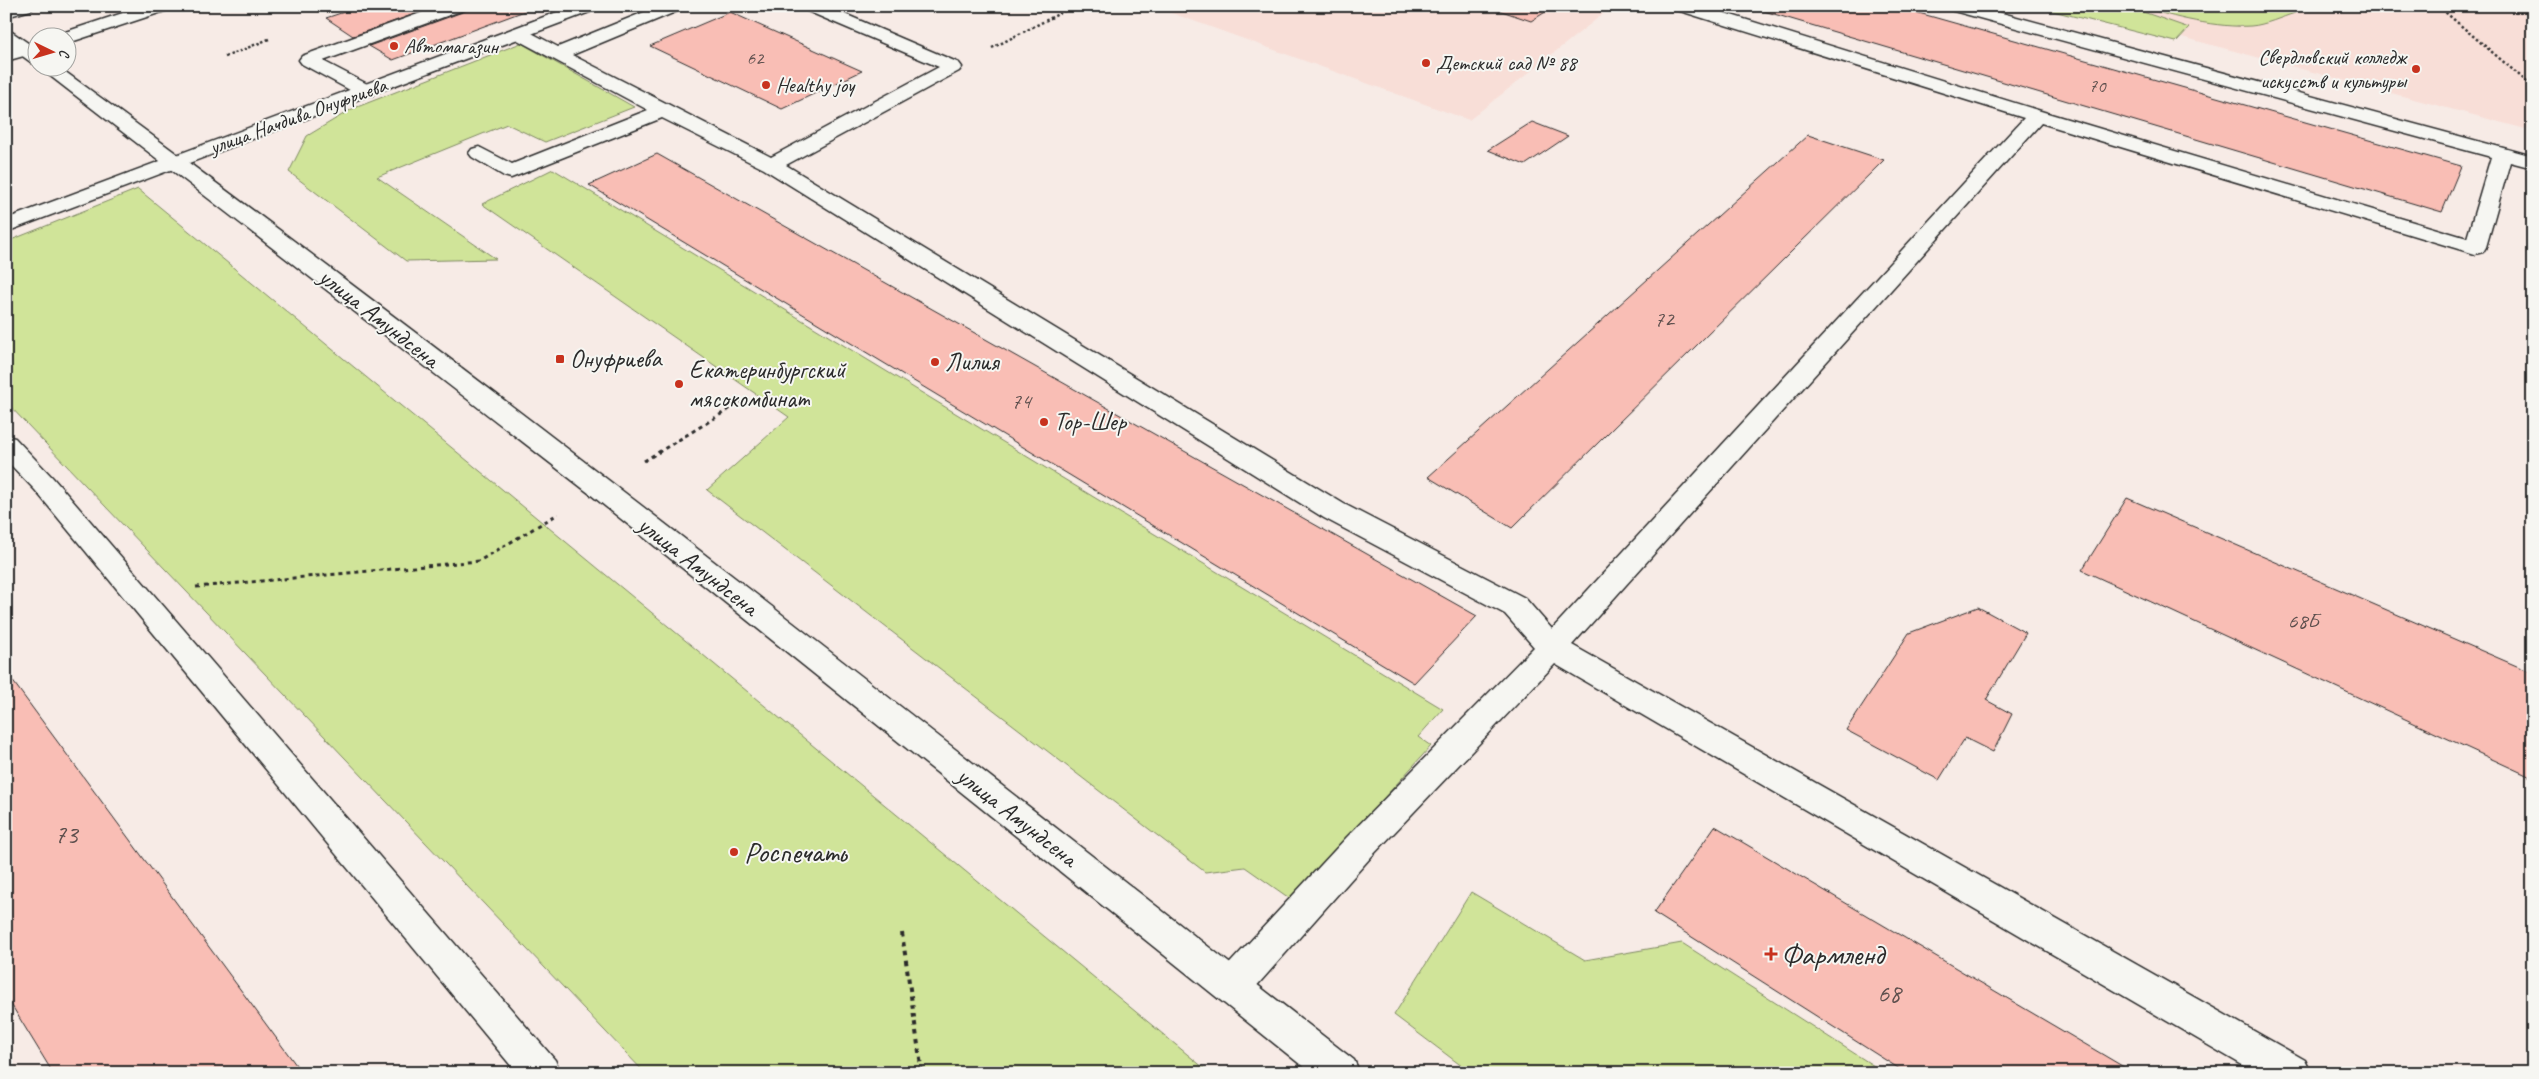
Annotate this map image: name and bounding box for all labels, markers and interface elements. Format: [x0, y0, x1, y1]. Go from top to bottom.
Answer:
north arrow [28, 28, 78, 78]
place label: Автомагазин [404, 33, 499, 59]
marker: Автомагазин [388, 40, 400, 52]
place label: Свердловский колледж искусств и культуры [2258, 44, 2408, 94]
house number: 62 [746, 46, 765, 70]
text: С [55, 49, 73, 59]
place label: Детский сад № 88 [1436, 50, 1579, 76]
marker: Детский сад № 88 [1420, 57, 1432, 69]
marker: Свердловский колледж искусств и культуры [2410, 63, 2422, 75]
street label: улица Начдива Онуфриева [204, 71, 392, 161]
place label: Healthy joy [776, 72, 856, 98]
house number: 70 [2088, 74, 2107, 98]
marker: Healthy joy [760, 79, 772, 91]
street label: улица Амундсена [311, 260, 448, 377]
house number: 72 [1654, 305, 1676, 333]
place label: Онуфриева [570, 343, 663, 375]
place label: Лилия [945, 346, 1001, 378]
marker: Онуфриева [554, 353, 566, 365]
place label: Екатеринбургский мясокомбинат [689, 354, 847, 415]
marker: Лилия [929, 356, 941, 368]
marker: Екатеринбургский мясокомбинат [673, 378, 685, 390]
house number: 74 [1011, 387, 1033, 415]
place label: Тор-Шер [1054, 406, 1128, 438]
marker: Тор-Шер [1038, 416, 1050, 428]
street label: улица Амундсена [630, 508, 767, 625]
house number: 68Б [2288, 607, 2322, 635]
street label: улица Амундсена [949, 759, 1086, 876]
house number: 73 [54, 818, 80, 851]
place label: Роспечать [744, 833, 848, 871]
marker: Роспечать [728, 846, 740, 858]
place label: Фармленд [1781, 935, 1886, 973]
marker: Фармленд [1765, 948, 1777, 960]
house number: 68 [1877, 977, 1903, 1010]

